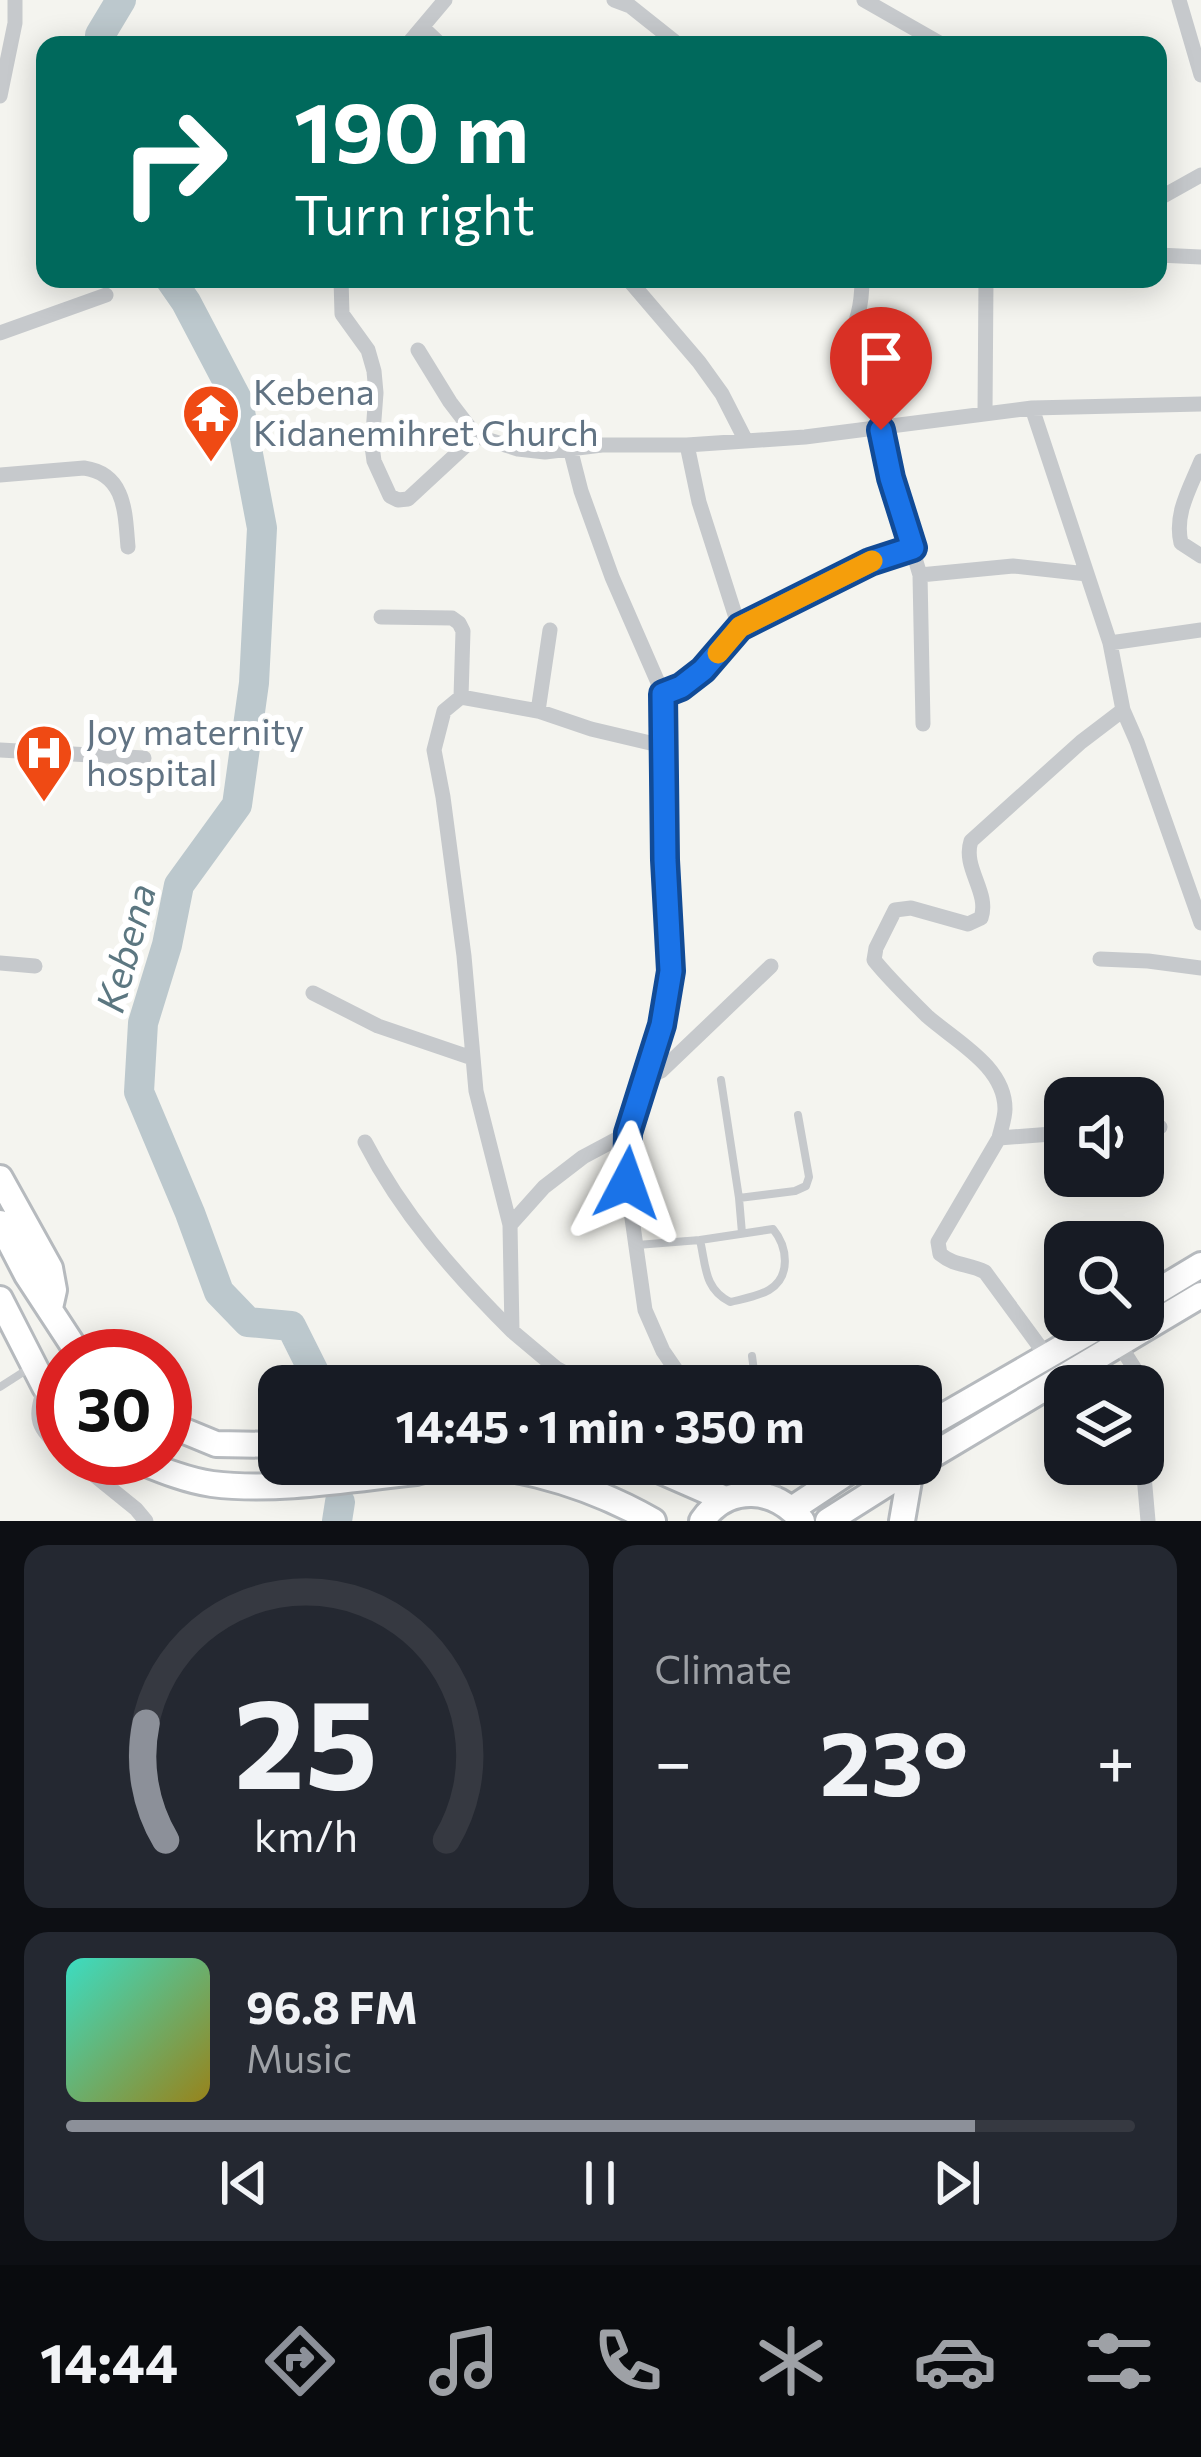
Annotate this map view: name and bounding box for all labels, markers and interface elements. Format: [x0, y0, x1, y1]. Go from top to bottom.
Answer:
text: 190 m [294, 78, 529, 180]
icon: right [96, 84, 252, 240]
text: Turn right [294, 180, 535, 246]
pin [830, 307, 932, 430]
icon: arrive [848, 325, 914, 391]
place label: Kebena Kidanemihret Church [253, 368, 599, 453]
temple icon: Kebena Kidanemihret Church [180, 382, 242, 464]
place label: Joy maternity hospital [86, 708, 304, 793]
hospital icon: Joy maternity hospital [13, 722, 75, 804]
water label: Kebena [84, 878, 164, 1017]
map controls [1044, 1077, 1164, 1485]
button: sound [1044, 1077, 1164, 1197]
position arrow [564, 1120, 690, 1246]
button: search [1044, 1221, 1164, 1341]
speed limit sign: 30 [36, 1329, 192, 1485]
button: layers [1044, 1365, 1164, 1485]
text: 14:45 · 1 min · 350 m [396, 1397, 804, 1452]
text: Climate [655, 1644, 792, 1692]
text: 25 [234, 1662, 378, 1815]
text: 23° [820, 1704, 968, 1815]
text: − [655, 1719, 692, 1800]
text: + [1096, 1719, 1135, 1800]
text: km/h [254, 1807, 358, 1860]
text: 96.8 FM [246, 1978, 418, 2033]
text: Music [246, 2033, 352, 2081]
icon: previous [211, 2150, 277, 2216]
icon: pause [567, 2150, 633, 2216]
icon: next [924, 2150, 990, 2216]
icon: directions [258, 2319, 342, 2403]
icon: music [422, 2319, 506, 2403]
icon: phone [586, 2319, 670, 2403]
icon: climate [749, 2319, 833, 2403]
icon: car [913, 2319, 997, 2403]
icon: filters [1077, 2319, 1161, 2403]
text: 14:44 [40, 2328, 178, 2394]

